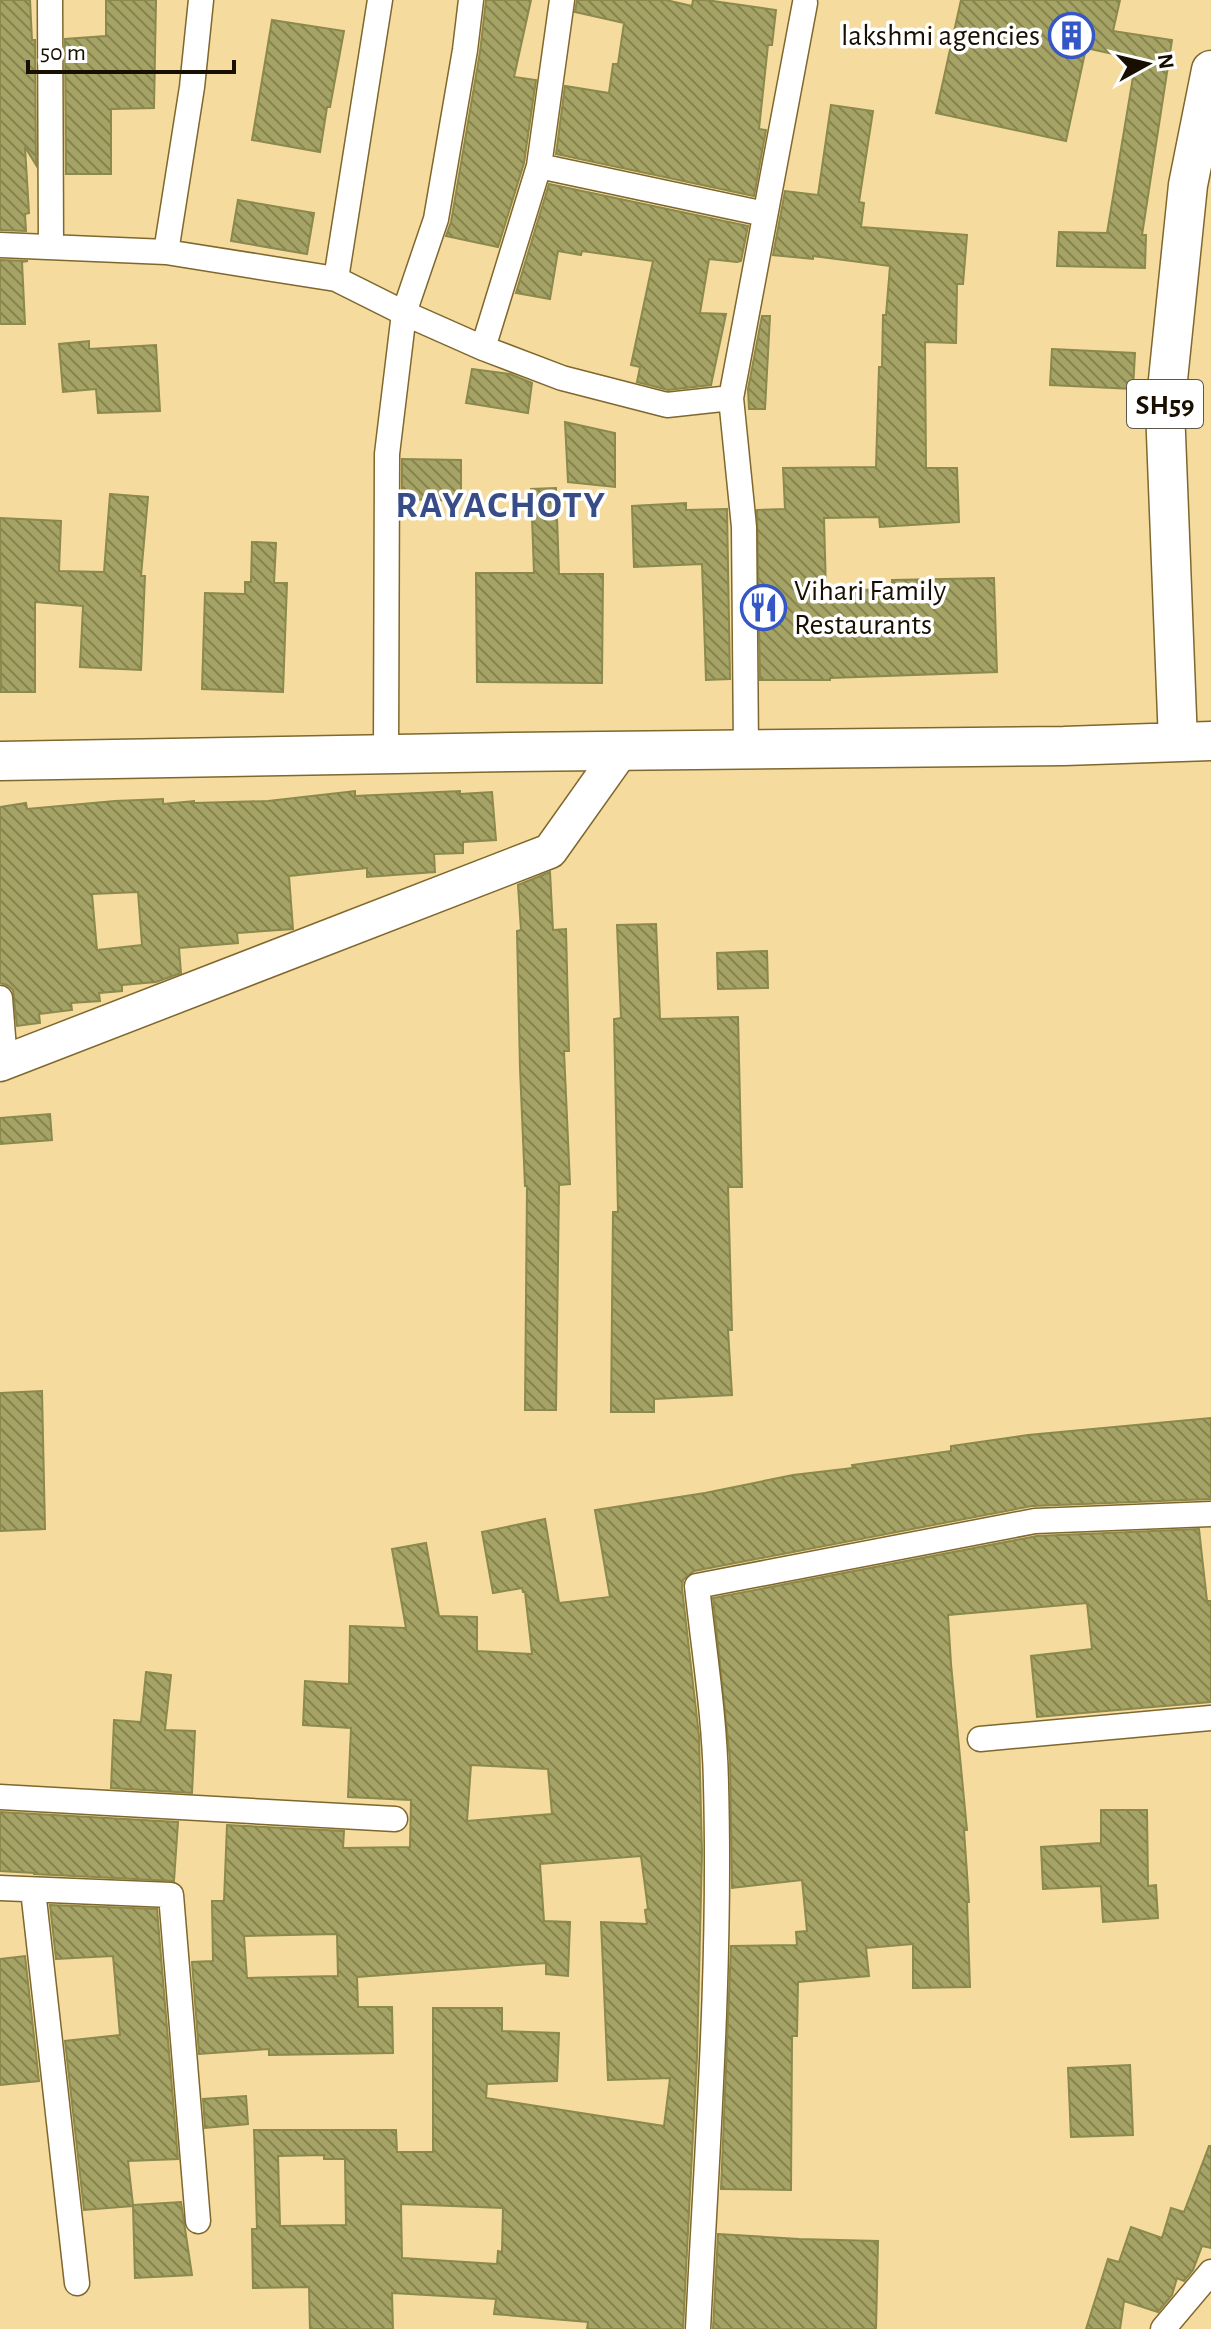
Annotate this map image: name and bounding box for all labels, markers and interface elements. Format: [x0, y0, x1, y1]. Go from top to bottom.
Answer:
building icon: lakshmi agencies [1047, 11, 1095, 59]
place label: lakshmi agencies [841, 21, 1040, 51]
scale bar [28, 24, 234, 74]
north arrow [1107, 24, 1187, 104]
text: 50 m [40, 41, 86, 65]
text: N [1154, 52, 1178, 70]
road number: SH59 [1127, 380, 1203, 428]
district label: RAYACHOTY [395, 487, 607, 525]
place label: Vihari Family Restaurants [794, 576, 947, 640]
restaurant icon: Vihari Family Restaurants [739, 583, 787, 631]

